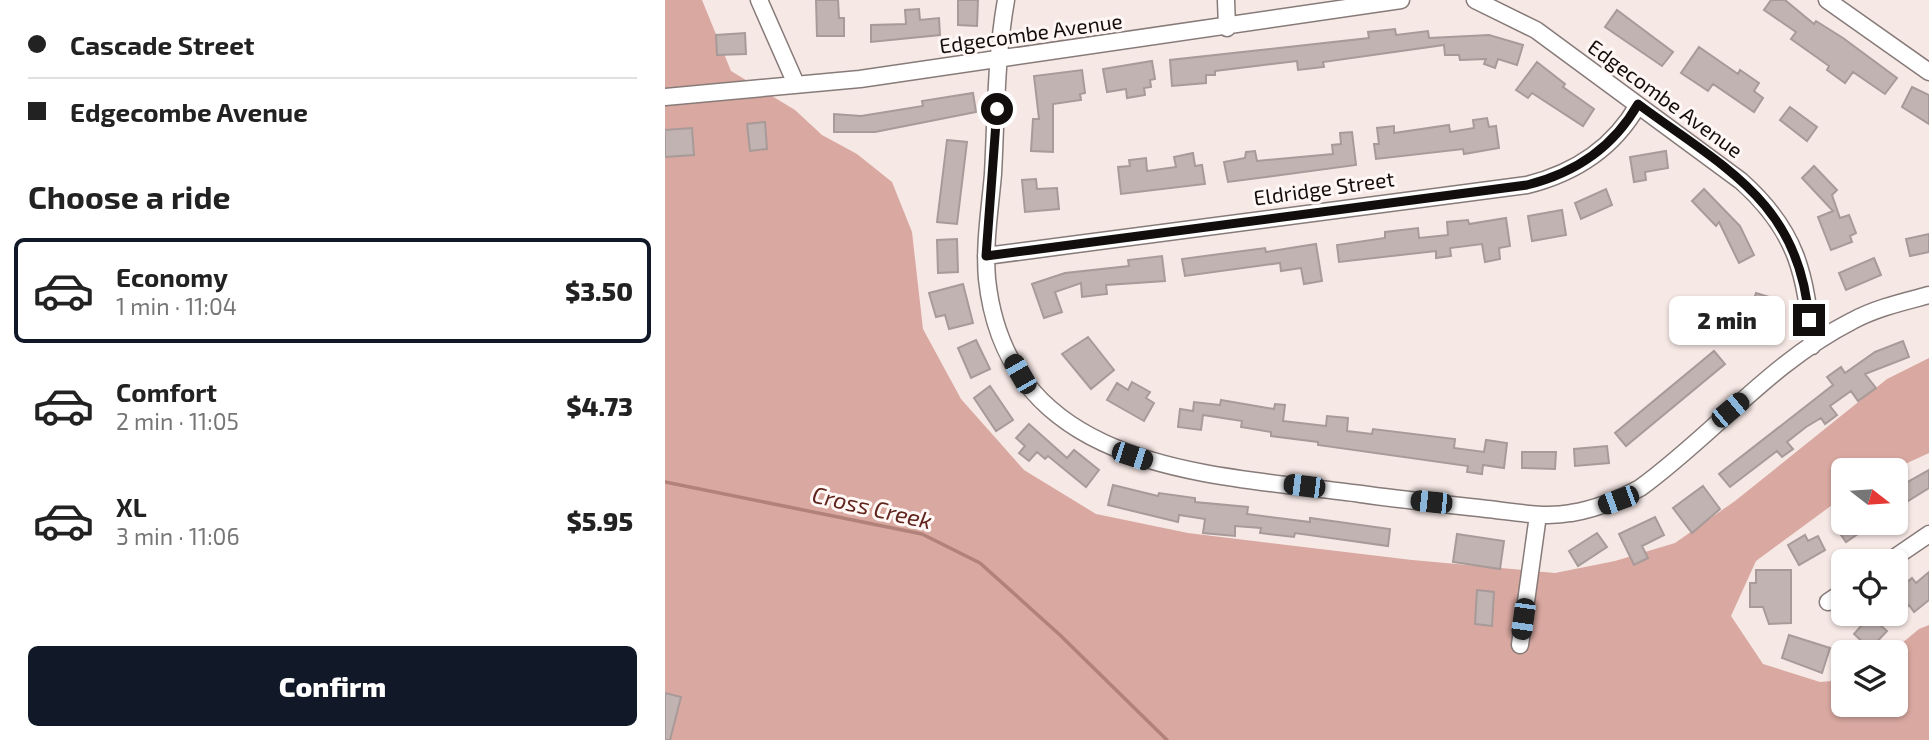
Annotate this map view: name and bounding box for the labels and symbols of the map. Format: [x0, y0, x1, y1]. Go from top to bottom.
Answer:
street label: Edgecombe Avenue [937, 7, 1124, 58]
street label: Edgecombe Avenue [1584, 33, 1748, 162]
route start [981, 93, 1013, 125]
street label: Eldridge Street [1252, 165, 1396, 210]
callout: 2 min [1669, 296, 1785, 344]
route end [1793, 304, 1825, 336]
car [1001, 351, 1040, 397]
car [1708, 388, 1753, 432]
car [1109, 440, 1156, 472]
north arrow [1831, 458, 1907, 536]
car [1282, 473, 1327, 499]
water label: Cross Creek [810, 480, 935, 534]
car [1595, 483, 1642, 517]
car [1410, 489, 1453, 515]
car [1510, 597, 1537, 641]

